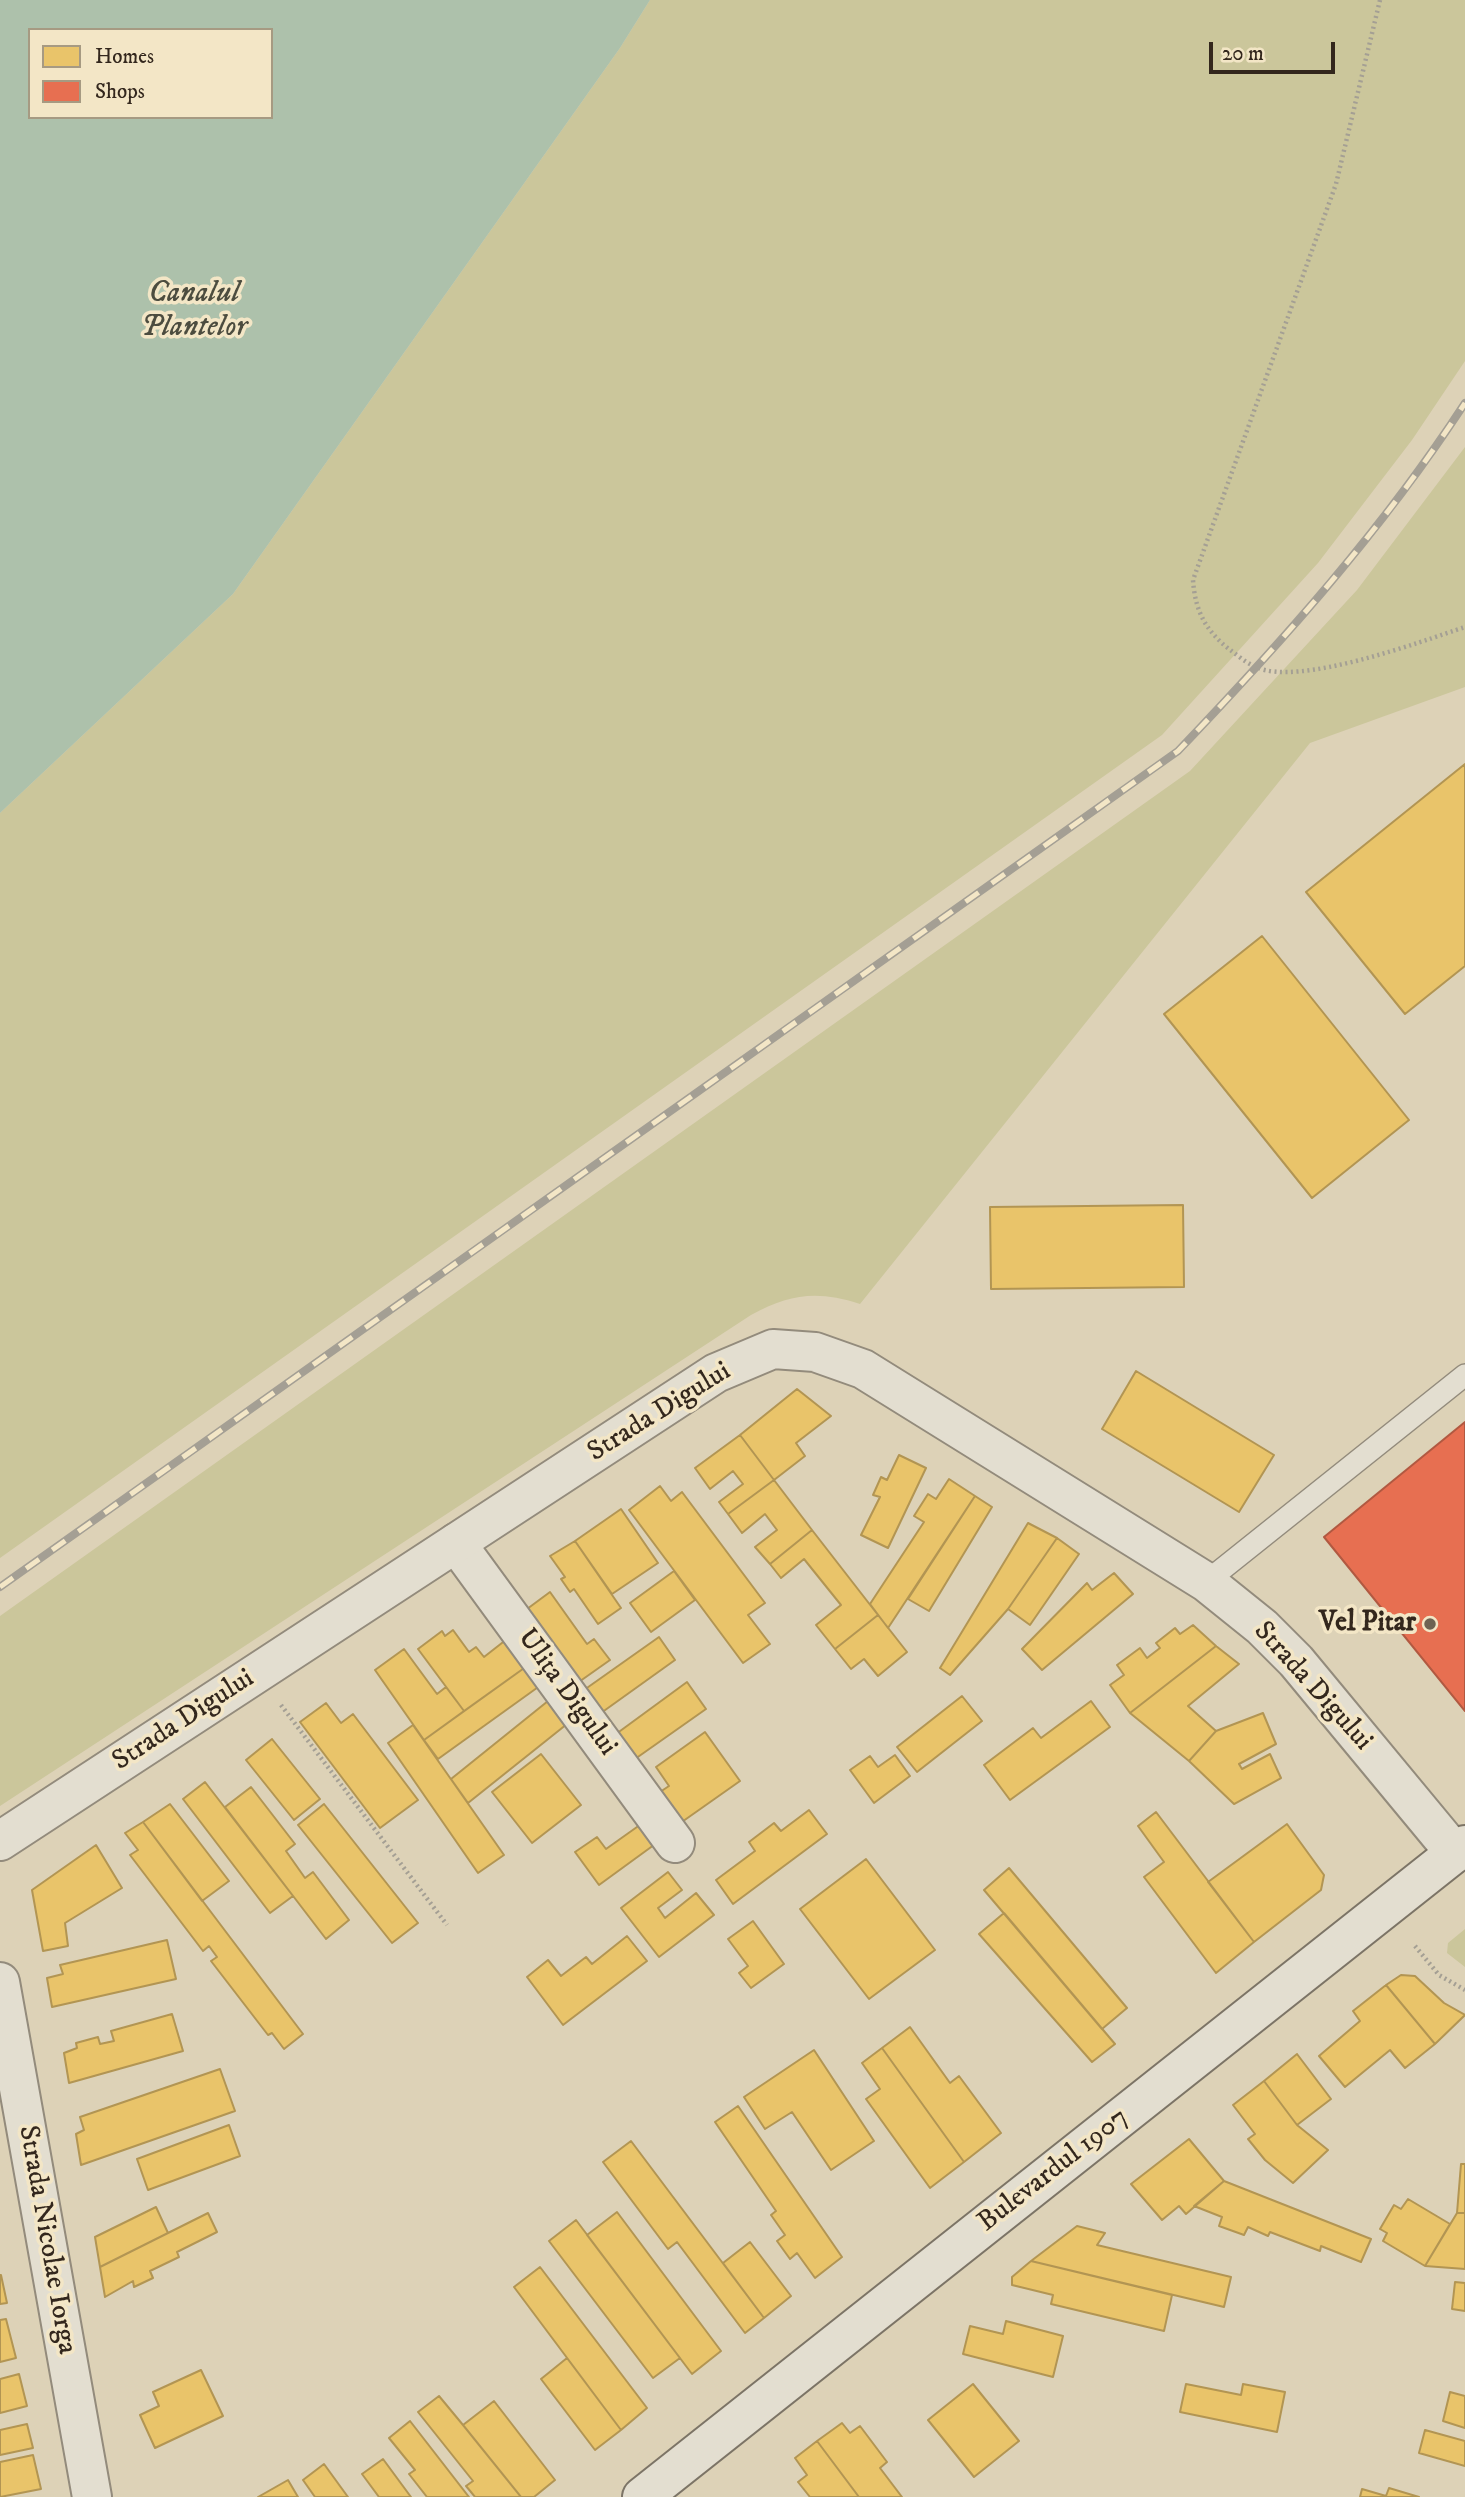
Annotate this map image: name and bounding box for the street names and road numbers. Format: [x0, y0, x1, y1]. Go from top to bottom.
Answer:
street label: Strada Digului [582, 1356, 738, 1470]
street label: Strada Digului [1245, 1616, 1379, 1758]
street label: Ulița Digului [509, 1623, 623, 1763]
street label: Strada Digului [107, 1663, 261, 1779]
street label: Bulevardul 1907 [972, 2102, 1136, 2240]
street label: Strada Nicolae Iorga [9, 2123, 83, 2357]

